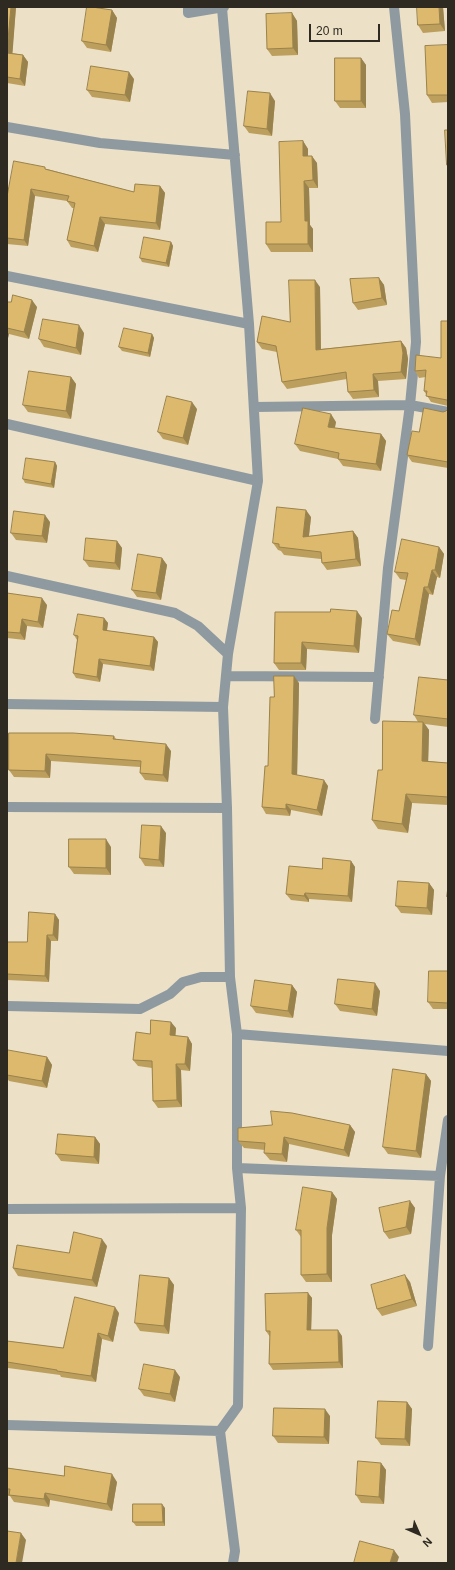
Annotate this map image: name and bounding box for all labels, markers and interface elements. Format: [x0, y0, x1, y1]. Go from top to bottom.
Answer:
scale bar [311, 16, 382, 42]
text: 20 m [316, 24, 343, 38]
north arrow [399, 1514, 439, 1554]
text: N [420, 1535, 435, 1550]

